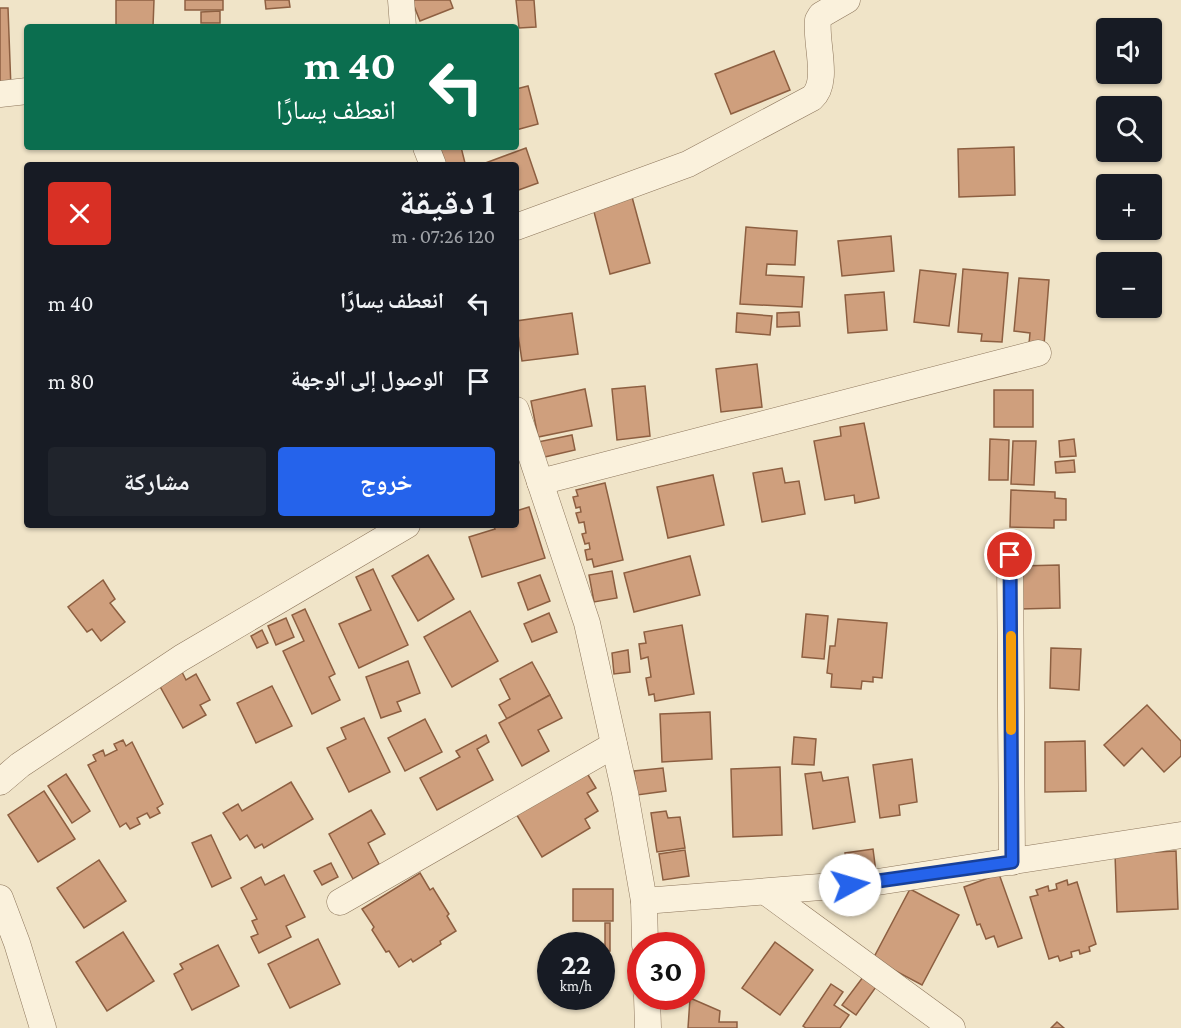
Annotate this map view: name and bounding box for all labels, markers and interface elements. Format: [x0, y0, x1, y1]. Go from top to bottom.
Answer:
map controls [1096, 18, 1162, 318]
button: sound [1096, 18, 1162, 84]
text: 40 m [304, 41, 396, 88]
icon: left [417, 48, 495, 126]
text: انعطف يسارًا [276, 95, 396, 125]
button: search [1096, 96, 1162, 162]
button: + [1096, 174, 1162, 240]
button: close [48, 182, 111, 245]
text: 1 دقيقة [399, 182, 495, 222]
text: 120 m · 07:26 [391, 225, 495, 247]
button: − [1096, 252, 1162, 318]
icon: left [462, 287, 495, 320]
text: انعطف يسارًا [340, 288, 444, 313]
text: 40 m [48, 291, 94, 316]
icon: arrive [462, 365, 495, 398]
text: الوصول إلى الوجهة [291, 366, 444, 391]
text: 80 m [48, 369, 94, 394]
button: مشاركة [48, 447, 266, 516]
button: خروج [278, 447, 495, 516]
pin [984, 529, 1035, 580]
icon: arrive [993, 538, 1026, 571]
position arrow [818, 853, 882, 917]
speed limit sign: 30 [627, 932, 705, 1010]
text: 22 [561, 947, 591, 980]
text: km/h [560, 978, 592, 994]

